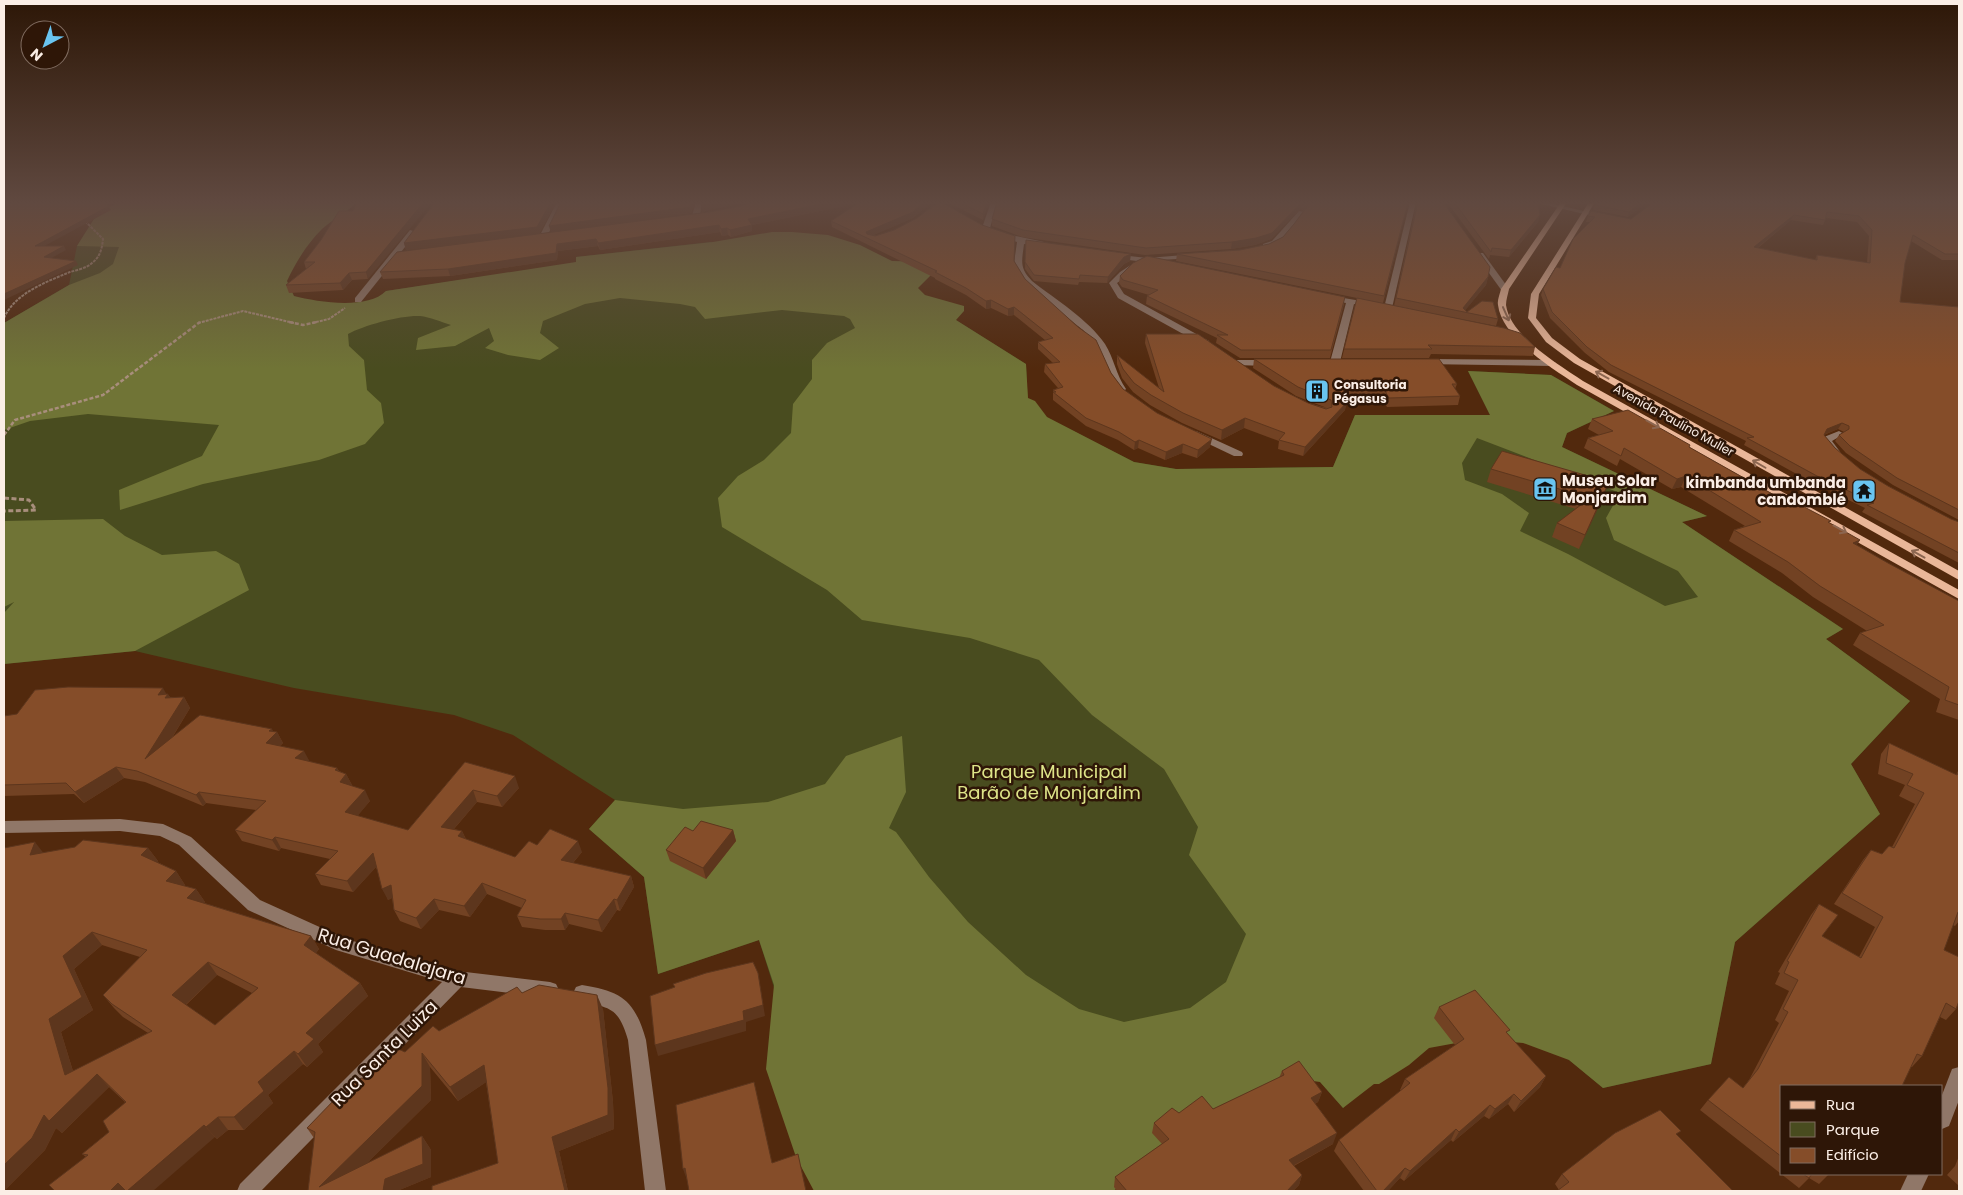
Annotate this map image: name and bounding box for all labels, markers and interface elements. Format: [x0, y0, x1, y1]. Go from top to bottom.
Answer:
north arrow [20, 20, 70, 70]
text: N [26, 44, 47, 66]
one-way arrow [1502, 306, 1512, 321]
one-way arrow [1595, 370, 1610, 380]
place label: Consultoria Pégasus [1334, 376, 1407, 407]
building icon: Consultoria Pégasus [1304, 378, 1330, 404]
street label: Avenida Paulino Muller [1611, 380, 1738, 460]
one-way arrow [1645, 419, 1659, 429]
one-way arrow [1752, 458, 1766, 468]
place label: Museu Solar Monjardim [1562, 470, 1657, 508]
place label: kimbanda umbanda candomblé [1686, 472, 1846, 510]
museum icon: Museu Solar Monjardim [1532, 476, 1558, 502]
temple icon: kimbanda umbanda candomblé [1851, 478, 1877, 504]
one-way arrow [1833, 524, 1847, 534]
one-way arrow [1911, 549, 1926, 558]
park label: Parque Municipal Barão de Monjardim [957, 759, 1141, 805]
street label: Rua Guadalajara [315, 922, 469, 990]
street label: Rua Santa Luiza [325, 994, 443, 1112]
legend [1780, 1085, 1943, 1175]
text: Rua [1826, 1094, 1855, 1115]
text: Parque [1826, 1119, 1879, 1140]
text: Edifício [1826, 1144, 1879, 1165]

